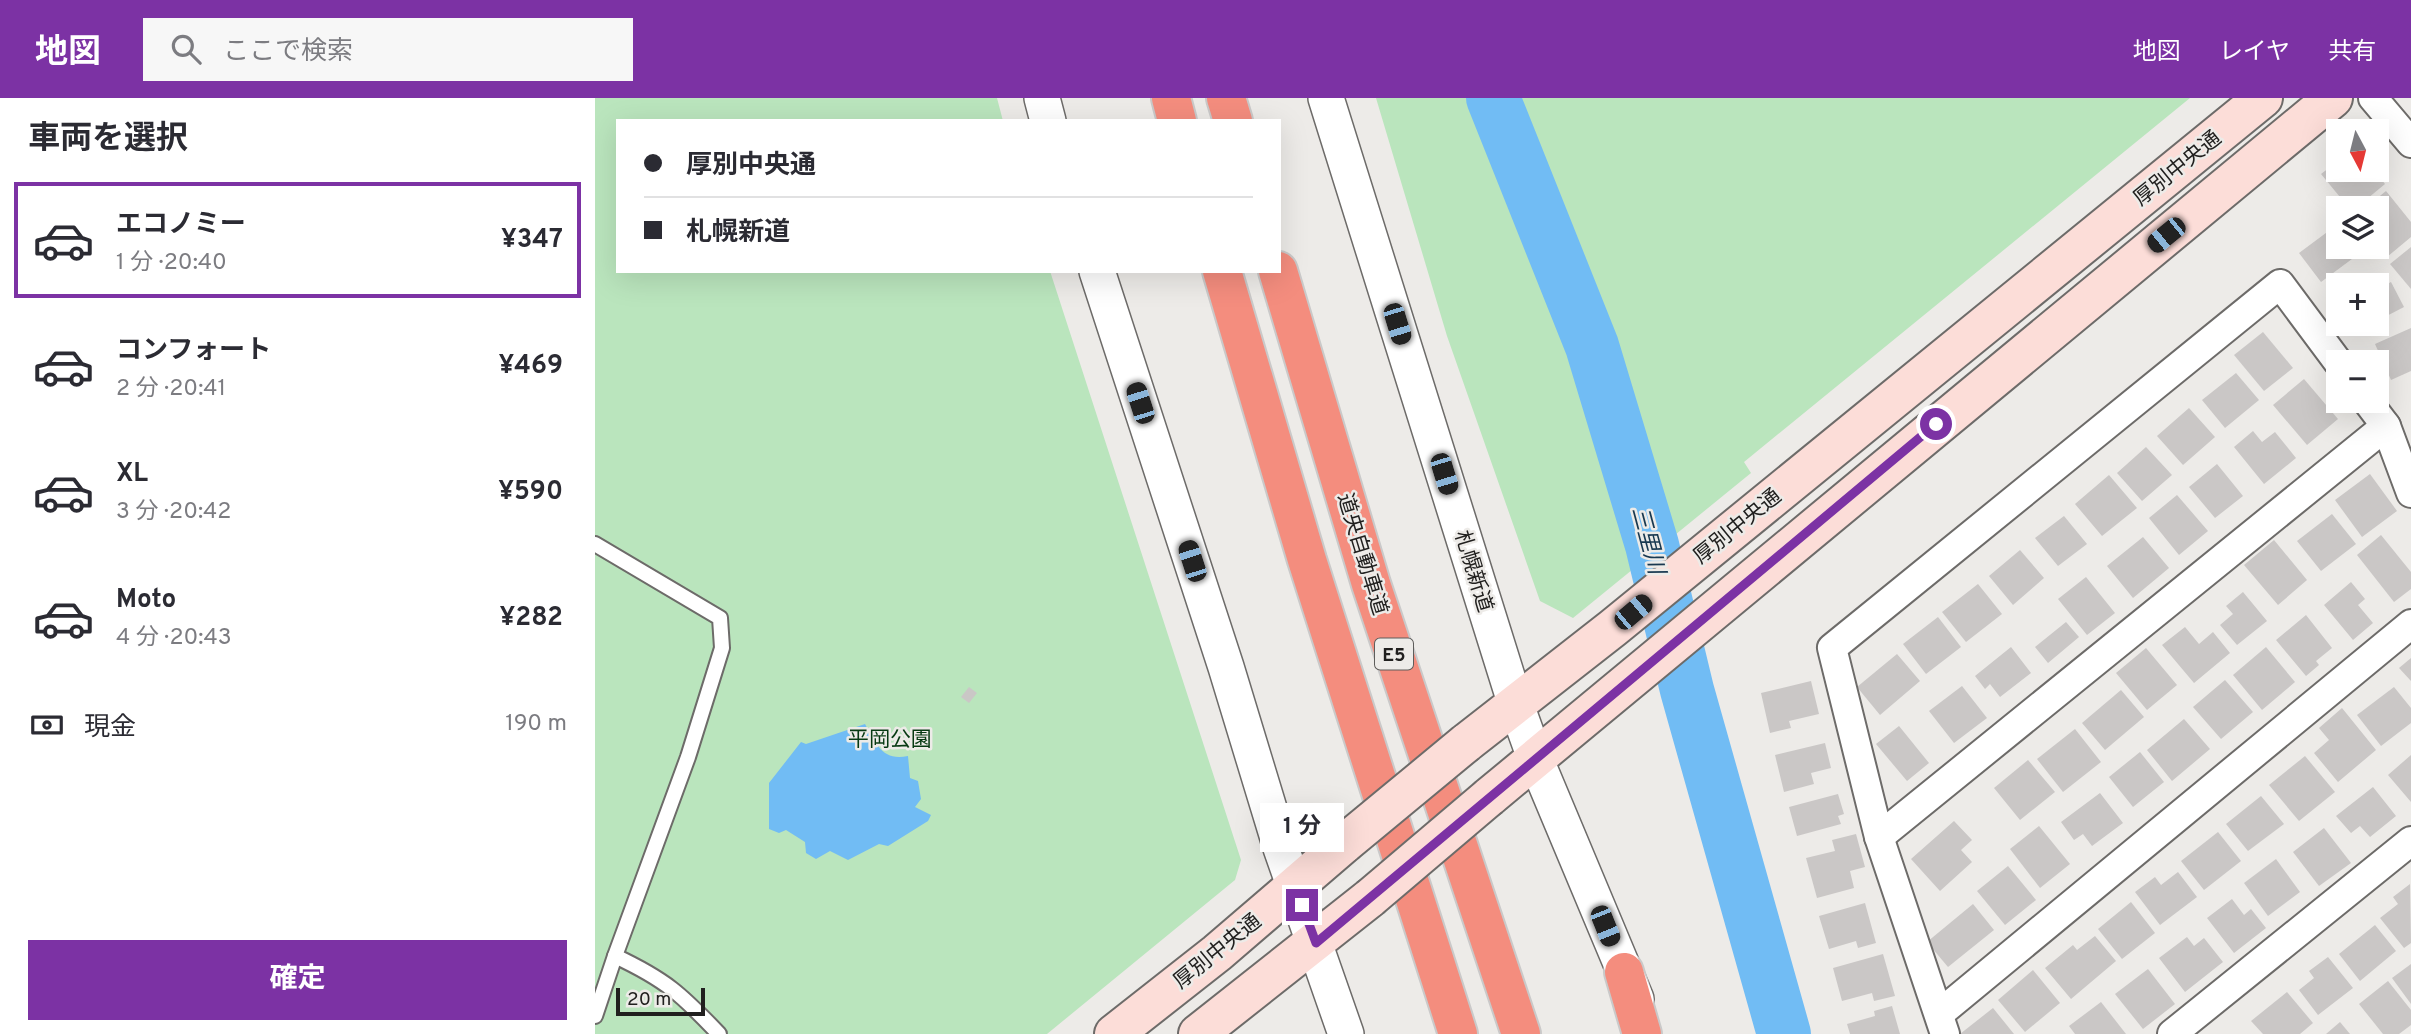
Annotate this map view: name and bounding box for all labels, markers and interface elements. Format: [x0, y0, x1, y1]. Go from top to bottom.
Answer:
search box [143, 18, 633, 81]
icon: search [167, 30, 205, 68]
text: 地図 [35, 33, 101, 75]
text: ここで検索 [223, 36, 353, 69]
text: 地図 [2133, 38, 2181, 68]
text: レイヤ [2219, 38, 2290, 68]
text: 共有 [2328, 38, 2376, 68]
north arrow [2326, 119, 2389, 182]
map controls [2326, 119, 2389, 413]
text: 車両を選択 [28, 120, 188, 160]
street label: 厚別中央通 [2129, 126, 2227, 213]
text: 厚別中央通 [686, 150, 816, 183]
button: layers [2326, 196, 2389, 259]
icon: car [32, 209, 95, 272]
text: エコノミー [116, 209, 246, 242]
car [2144, 214, 2189, 256]
text: 札幌新道 [686, 217, 790, 250]
text: ¥347 [501, 224, 563, 257]
text: 1 分 · 20:40 [116, 249, 227, 278]
button: + [2326, 273, 2389, 336]
car [1381, 301, 1414, 347]
icon: car [32, 335, 95, 398]
text: コンフォート [116, 335, 271, 368]
text: ¥469 [499, 350, 563, 383]
button: − [2326, 350, 2389, 413]
text: 2 分 · 20:41 [116, 375, 226, 404]
car [1124, 380, 1157, 426]
route start [1920, 408, 1952, 440]
car [1428, 451, 1461, 497]
text: XL [116, 458, 148, 491]
icon: car [32, 461, 95, 524]
text: ¥590 [498, 476, 563, 509]
street label: 厚別中央通 [1689, 484, 1787, 571]
street label: 道央自動車道 [1330, 490, 1393, 619]
text: 3 分 · 20:42 [116, 498, 231, 527]
water label: 三里川 [1624, 504, 1670, 581]
street label: 札幌新道 [1447, 527, 1498, 616]
car [1176, 538, 1209, 584]
text: Moto [116, 584, 176, 617]
icon: car [32, 587, 95, 650]
car [1611, 590, 1656, 634]
text: ¥282 [500, 602, 563, 635]
text: 4 分 · 20:43 [116, 624, 232, 653]
road number: E5 [1375, 638, 1413, 670]
icon: cash [28, 706, 66, 744]
text: 190 m [505, 710, 567, 739]
text: 現金 [84, 712, 136, 745]
park label: 平岡公園 [848, 727, 932, 754]
callout: 1 分 [1260, 804, 1344, 852]
text: 1 分 [1283, 813, 1321, 842]
route end [1286, 889, 1318, 921]
car [1588, 903, 1623, 949]
street label: 厚別中央通 [1169, 909, 1267, 996]
button: 確定 [28, 940, 567, 1020]
scale bar [616, 985, 705, 1017]
text: 20 m [627, 988, 671, 1012]

